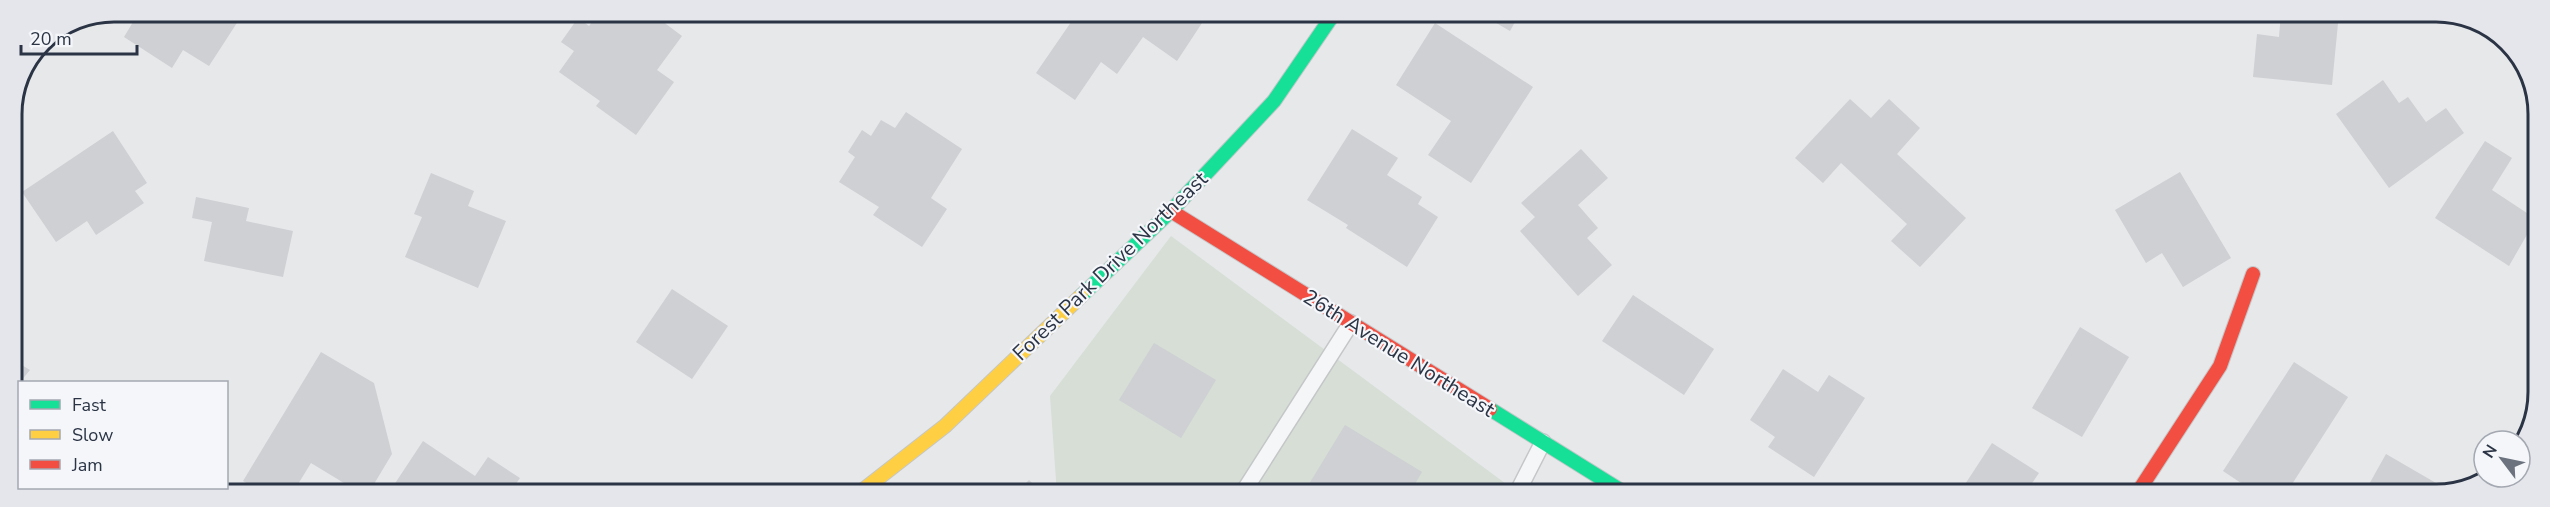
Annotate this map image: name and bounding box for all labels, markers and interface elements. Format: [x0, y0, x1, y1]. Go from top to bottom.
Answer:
scale bar [21, 18, 136, 56]
text: 20 m [30, 27, 72, 51]
street label: Forest Park Drive Northeast [1006, 165, 1214, 367]
street label: 26th Avenue Northeast [1298, 283, 1501, 424]
legend [18, 381, 228, 489]
text: Fast [72, 393, 107, 417]
text: Slow [72, 423, 113, 447]
north arrow [2472, 429, 2532, 489]
text: N [2478, 441, 2503, 462]
text: Jam [71, 453, 103, 477]

